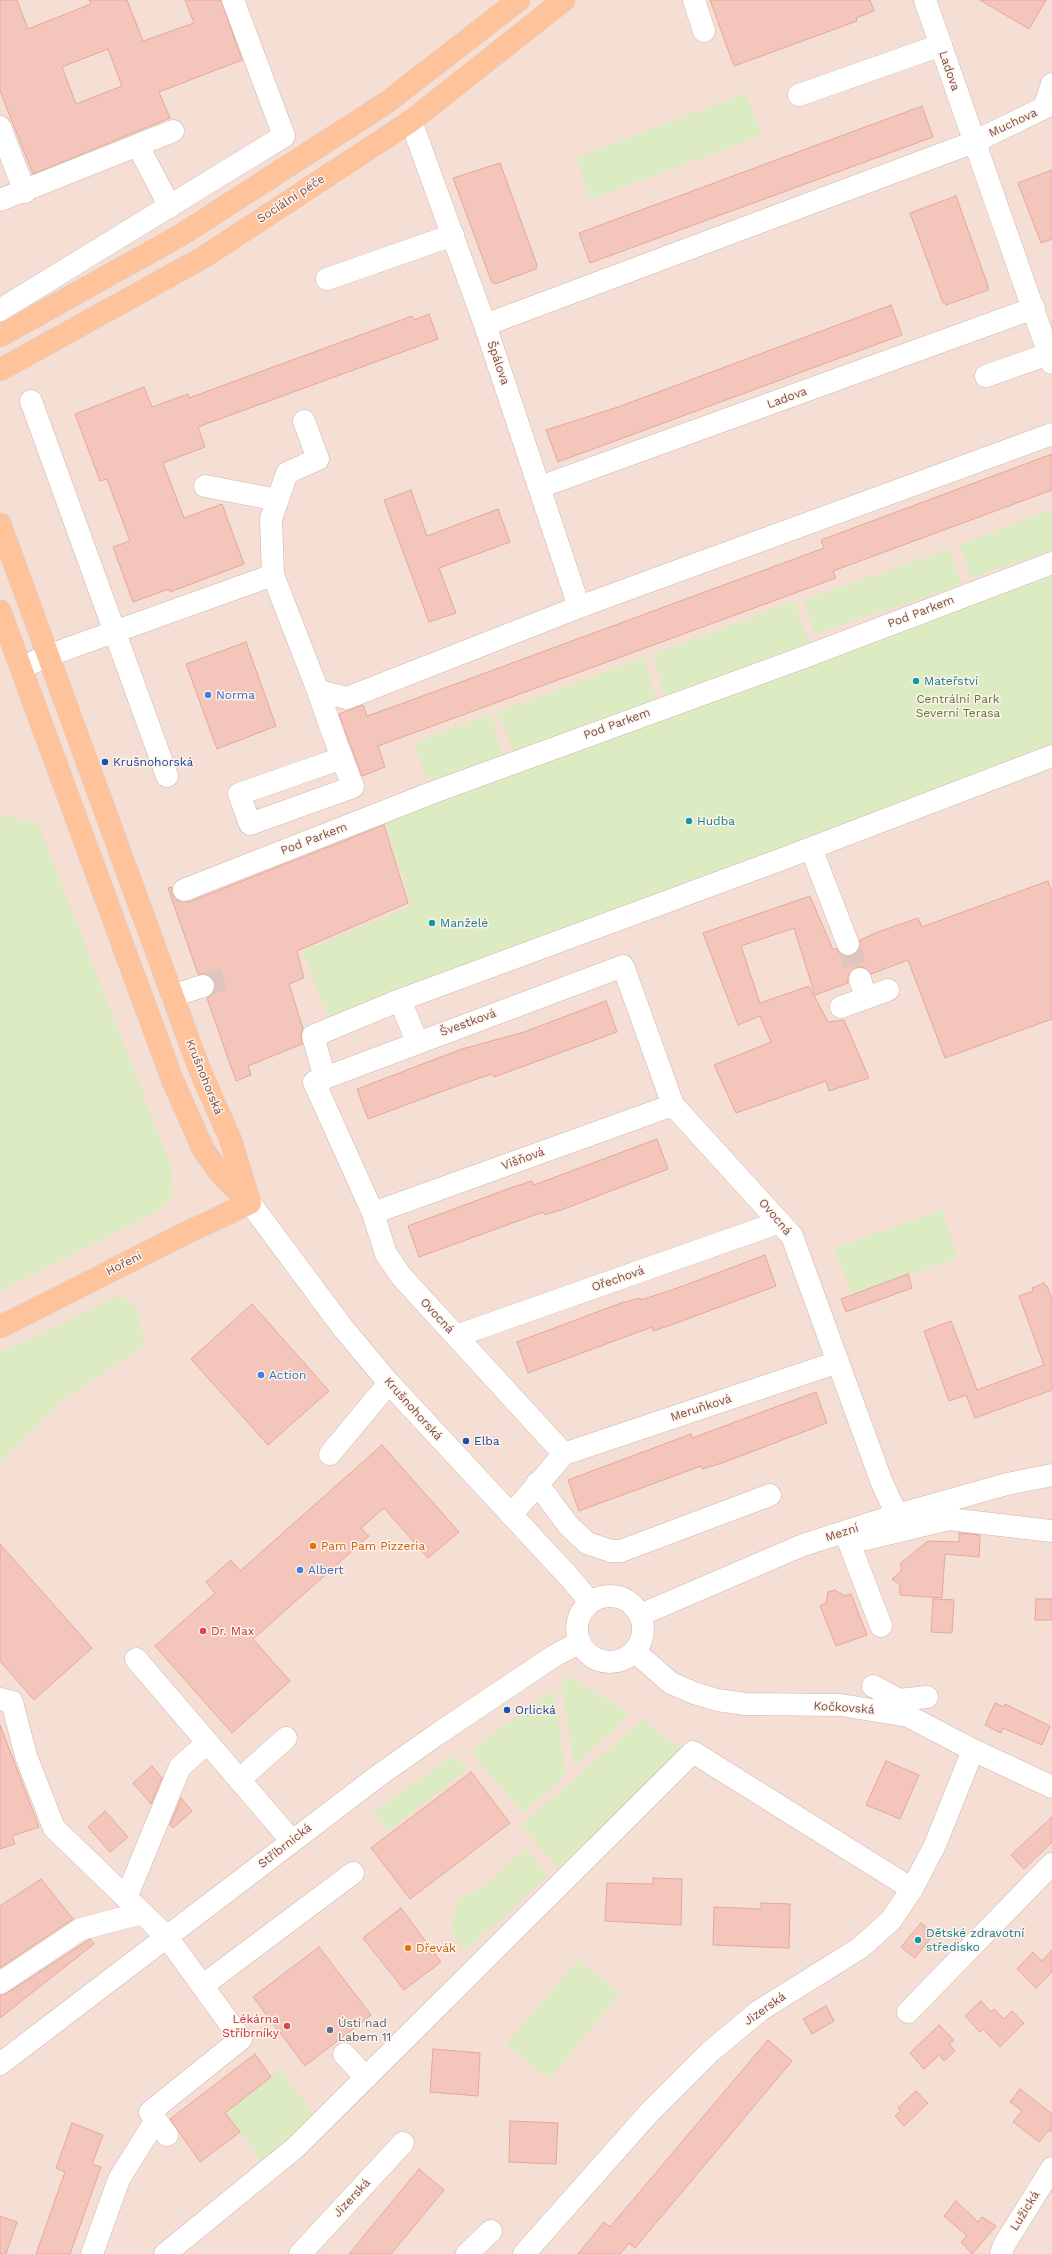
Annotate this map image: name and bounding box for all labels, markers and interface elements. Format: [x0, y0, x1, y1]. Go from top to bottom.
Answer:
street label: Ladova [935, 49, 963, 93]
street label: Muchova [986, 106, 1040, 140]
street label: Sociální péče [254, 172, 328, 226]
street label: Špálova [484, 339, 512, 387]
street label: Ladova [765, 384, 809, 412]
street label: Pod Parkem [886, 593, 956, 631]
place label: Mateřství [924, 674, 978, 688]
marker: Mateřství [911, 676, 921, 686]
place label: Norma [216, 688, 255, 702]
marker: Norma [203, 690, 213, 700]
park label: Centrální Park Severní Terasa [916, 692, 1000, 720]
street label: Pod Parkem [582, 705, 652, 743]
place label: Krušnohorská [113, 755, 193, 769]
marker: Krušnohorská [100, 757, 110, 767]
place label: Hudba [697, 814, 735, 828]
marker: Hudba [684, 816, 694, 826]
street label: Pod Parkem [279, 820, 349, 858]
place label: Manželé [440, 916, 488, 930]
marker: Manželé [427, 918, 437, 928]
street label: Švestková [438, 1006, 498, 1040]
street label: Krušnohorská [182, 1037, 226, 1117]
street label: Višňová [499, 1145, 547, 1173]
street label: Ovocná [756, 1196, 794, 1238]
street label: Hoření [104, 1249, 144, 1279]
street label: Ořechová [590, 1263, 646, 1295]
street label: Ovocná [417, 1295, 457, 1337]
place label: Action [269, 1368, 306, 1382]
marker: Action [256, 1370, 266, 1380]
street label: Krušnohorská [381, 1374, 445, 1444]
street label: Meruňková [669, 1391, 733, 1425]
place label: Elba [474, 1434, 500, 1448]
marker: Elba [461, 1436, 471, 1446]
street label: Mezní [824, 1521, 860, 1545]
place label: Pam Pam Pizzeria [321, 1539, 425, 1553]
marker: Pam Pam Pizzeria [308, 1541, 318, 1551]
place label: Albert [308, 1563, 344, 1577]
marker: Albert [295, 1565, 305, 1575]
place label: Dr. Max [211, 1624, 254, 1638]
marker: Dr. Max [198, 1626, 208, 1636]
street label: Kočkovská [813, 1699, 875, 1717]
place label: Orlická [515, 1703, 556, 1717]
marker: Orlická [502, 1705, 512, 1715]
street label: Stříbrnická [255, 1821, 315, 1871]
place label: Dětské zdravotní středisko [926, 1926, 1024, 1954]
marker: Dětské zdravotní středisko [913, 1935, 923, 1945]
place label: Dřevák [416, 1941, 456, 1955]
marker: Dřevák [403, 1943, 413, 1953]
street label: Jizerská [741, 1989, 789, 2029]
place label: Lékárna Stříbrníky [222, 2012, 279, 2040]
place label: Ústí nad Labem 11 [338, 2016, 391, 2044]
marker: Lékárna Stříbrníky [282, 2021, 292, 2031]
marker: Ústí nad Labem 11 [325, 2025, 335, 2035]
street label: Jizerská [331, 2176, 373, 2220]
street label: Lužická [1007, 2188, 1043, 2234]

